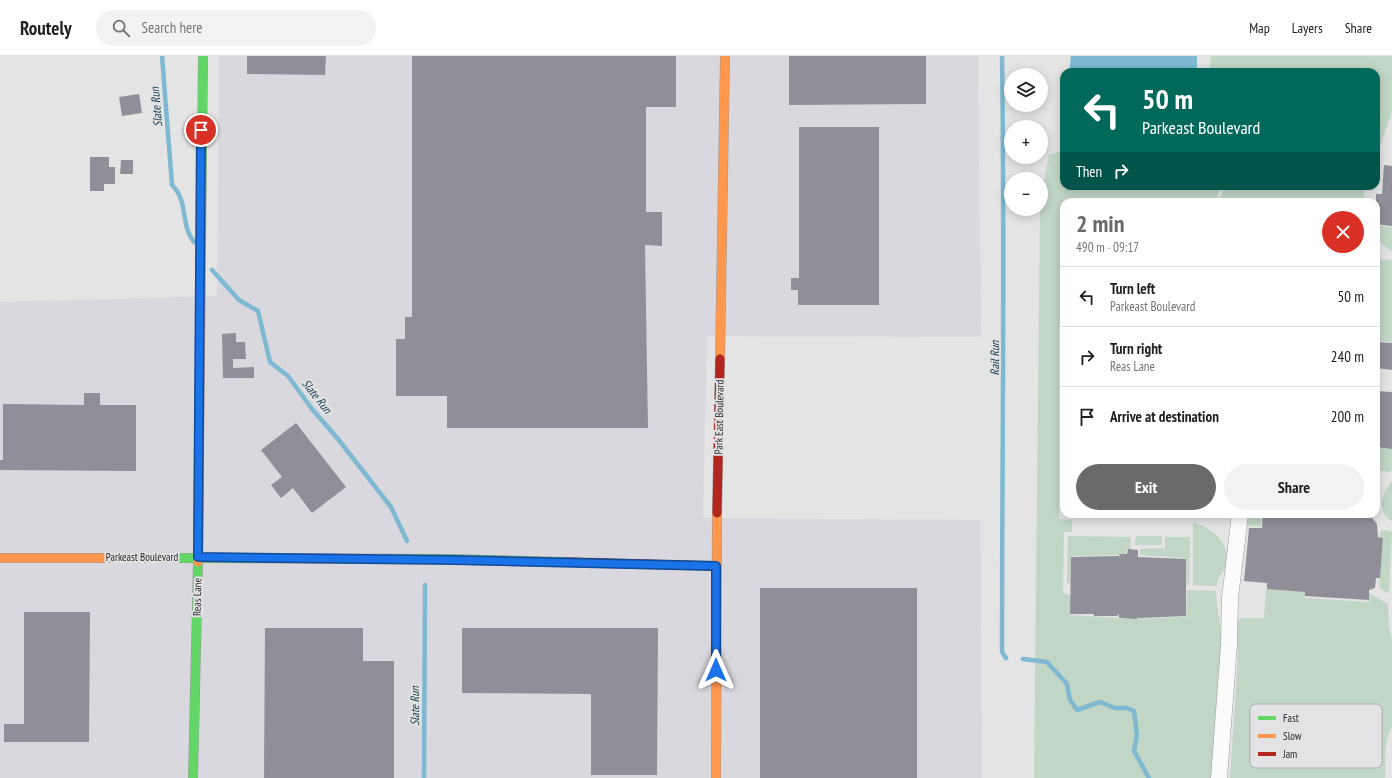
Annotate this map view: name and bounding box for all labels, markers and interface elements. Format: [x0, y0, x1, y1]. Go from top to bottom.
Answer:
search box [96, 10, 376, 46]
text: Routely [20, 16, 72, 40]
icon: search [110, 17, 132, 39]
text: Search here [142, 18, 203, 37]
text: Map [1249, 19, 1270, 37]
text: Layers [1292, 19, 1323, 37]
text: Share [1345, 19, 1372, 37]
map controls [1004, 68, 1048, 216]
button: layers [1004, 68, 1048, 112]
text: 50 m [1142, 80, 1193, 117]
icon: left [1076, 84, 1128, 136]
water label: Slate Run [147, 86, 165, 127]
pin [184, 113, 218, 147]
text: Parkeast Boulevard [1142, 116, 1260, 139]
icon: arrive [190, 119, 212, 141]
button: + [1004, 120, 1048, 164]
icon: right [1110, 160, 1132, 182]
text: Then [1076, 162, 1102, 181]
button: − [1004, 172, 1048, 216]
text: 2 min [1076, 208, 1124, 239]
button: close [1322, 211, 1364, 253]
text: 490 m · 09:17 [1076, 239, 1139, 256]
text: Turn left [1110, 279, 1155, 298]
icon: left [1076, 286, 1098, 308]
text: 50 m [1338, 287, 1364, 306]
text: Parkeast Boulevard [1110, 298, 1195, 315]
text: Turn right [1110, 339, 1162, 358]
water label: Rail Run [987, 340, 1002, 375]
icon: right [1076, 346, 1098, 368]
text: 240 m [1331, 347, 1364, 366]
text: Reas Lane [1110, 358, 1155, 375]
water label: Slate Run [299, 376, 336, 417]
street label: Park East Boulevard [711, 379, 727, 454]
icon: arrive [1076, 406, 1098, 428]
text: Arrive at destination [1110, 407, 1219, 426]
text: 200 m [1331, 407, 1364, 426]
button: Exit [1076, 464, 1216, 510]
button: Share [1224, 464, 1364, 510]
street label: Parkeast Boulevard [106, 550, 178, 564]
street label: Reas Lane [190, 577, 204, 616]
position arrow [695, 649, 737, 691]
water label: Slate Run [407, 685, 422, 726]
legend [1250, 704, 1382, 768]
text: Fast [1283, 711, 1299, 725]
text: Slow [1283, 729, 1302, 743]
text: Jam [1282, 747, 1297, 761]

